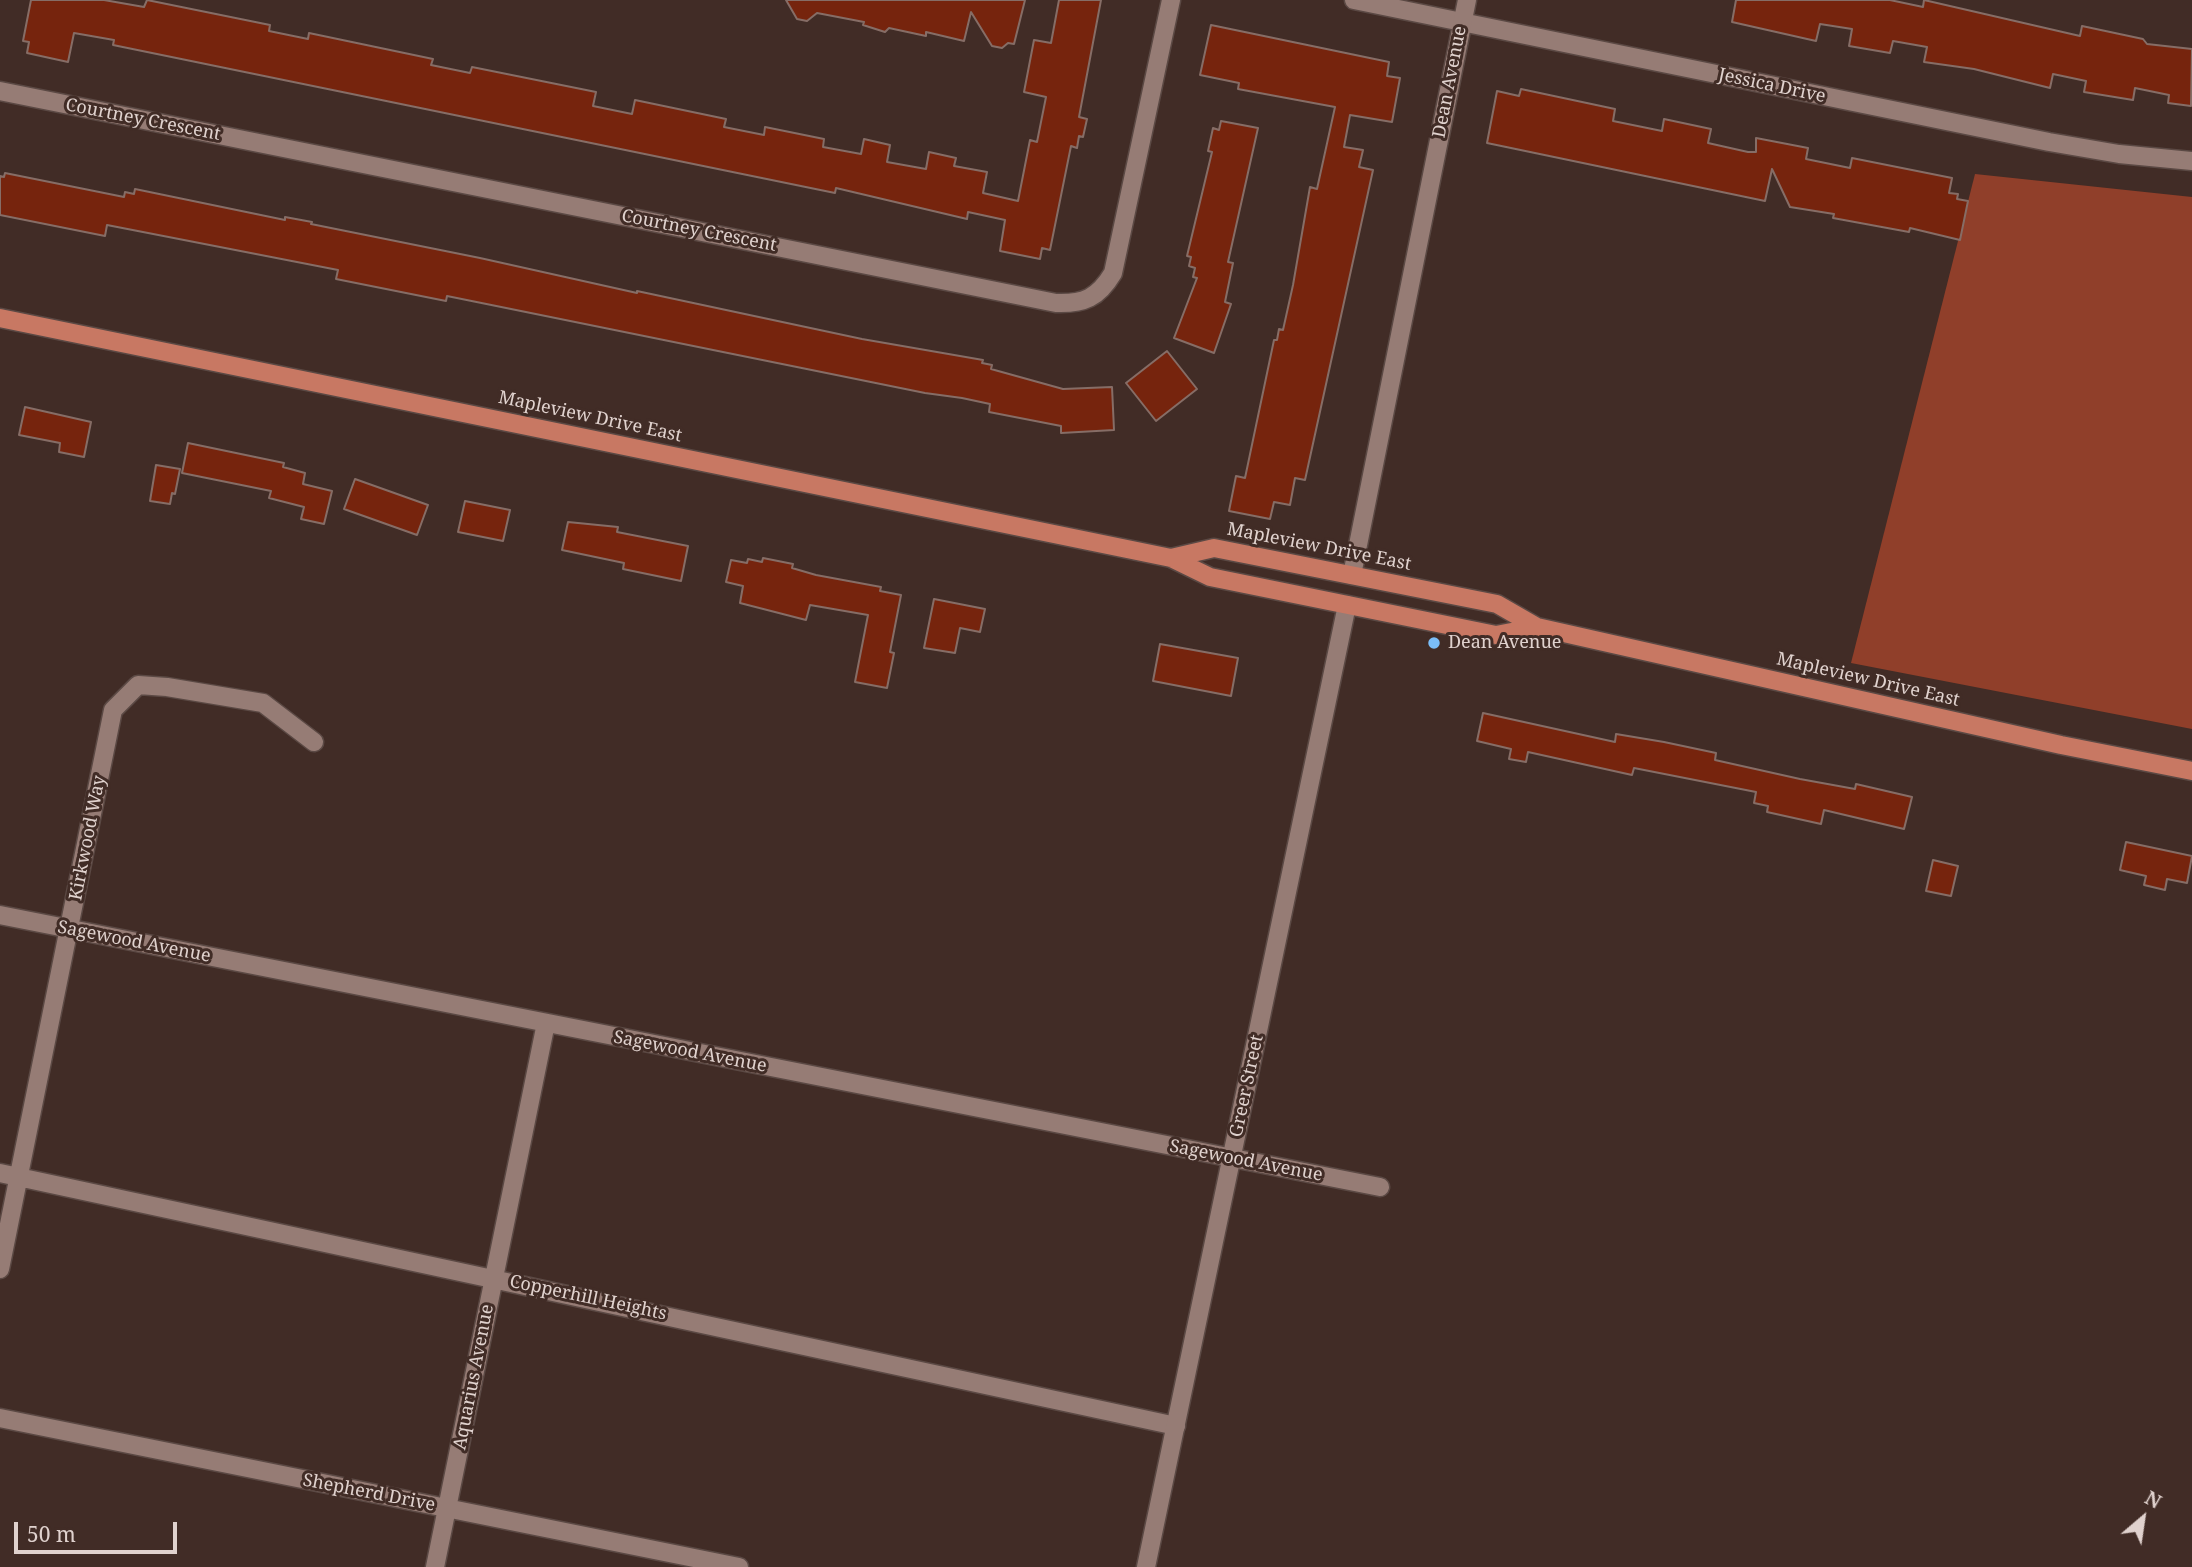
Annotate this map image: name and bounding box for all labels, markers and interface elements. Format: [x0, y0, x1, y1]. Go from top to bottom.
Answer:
street label: Dean Avenue [1429, 24, 1471, 140]
street label: Jessica Drive [1716, 64, 1828, 108]
street label: Courtney Crescent [64, 94, 222, 146]
street label: Courtney Crescent [620, 205, 778, 257]
street label: Mapleview Drive East [496, 387, 684, 447]
street label: Mapleview Drive East [1225, 519, 1413, 575]
place label: Dean Avenue [1448, 632, 1561, 654]
marker: Dean Avenue [1426, 635, 1442, 651]
street label: Mapleview Drive East [1774, 648, 1962, 712]
street label: Kirkwood Way [65, 774, 111, 902]
street label: Sagewood Avenue [56, 917, 212, 967]
street label: Sagewood Avenue [612, 1027, 768, 1077]
street label: Greer Street [1226, 1033, 1268, 1139]
street label: Sagewood Avenue [1168, 1136, 1324, 1186]
street label: Copperhill Heights [508, 1271, 668, 1325]
street label: Aquarius Avenue [449, 1302, 499, 1452]
street label: Shepherd Drive [301, 1470, 437, 1516]
north arrow [2108, 1483, 2178, 1553]
text: N [2140, 1485, 2166, 1515]
scale bar [18, 1508, 180, 1552]
text: 50 m [27, 1520, 76, 1548]

